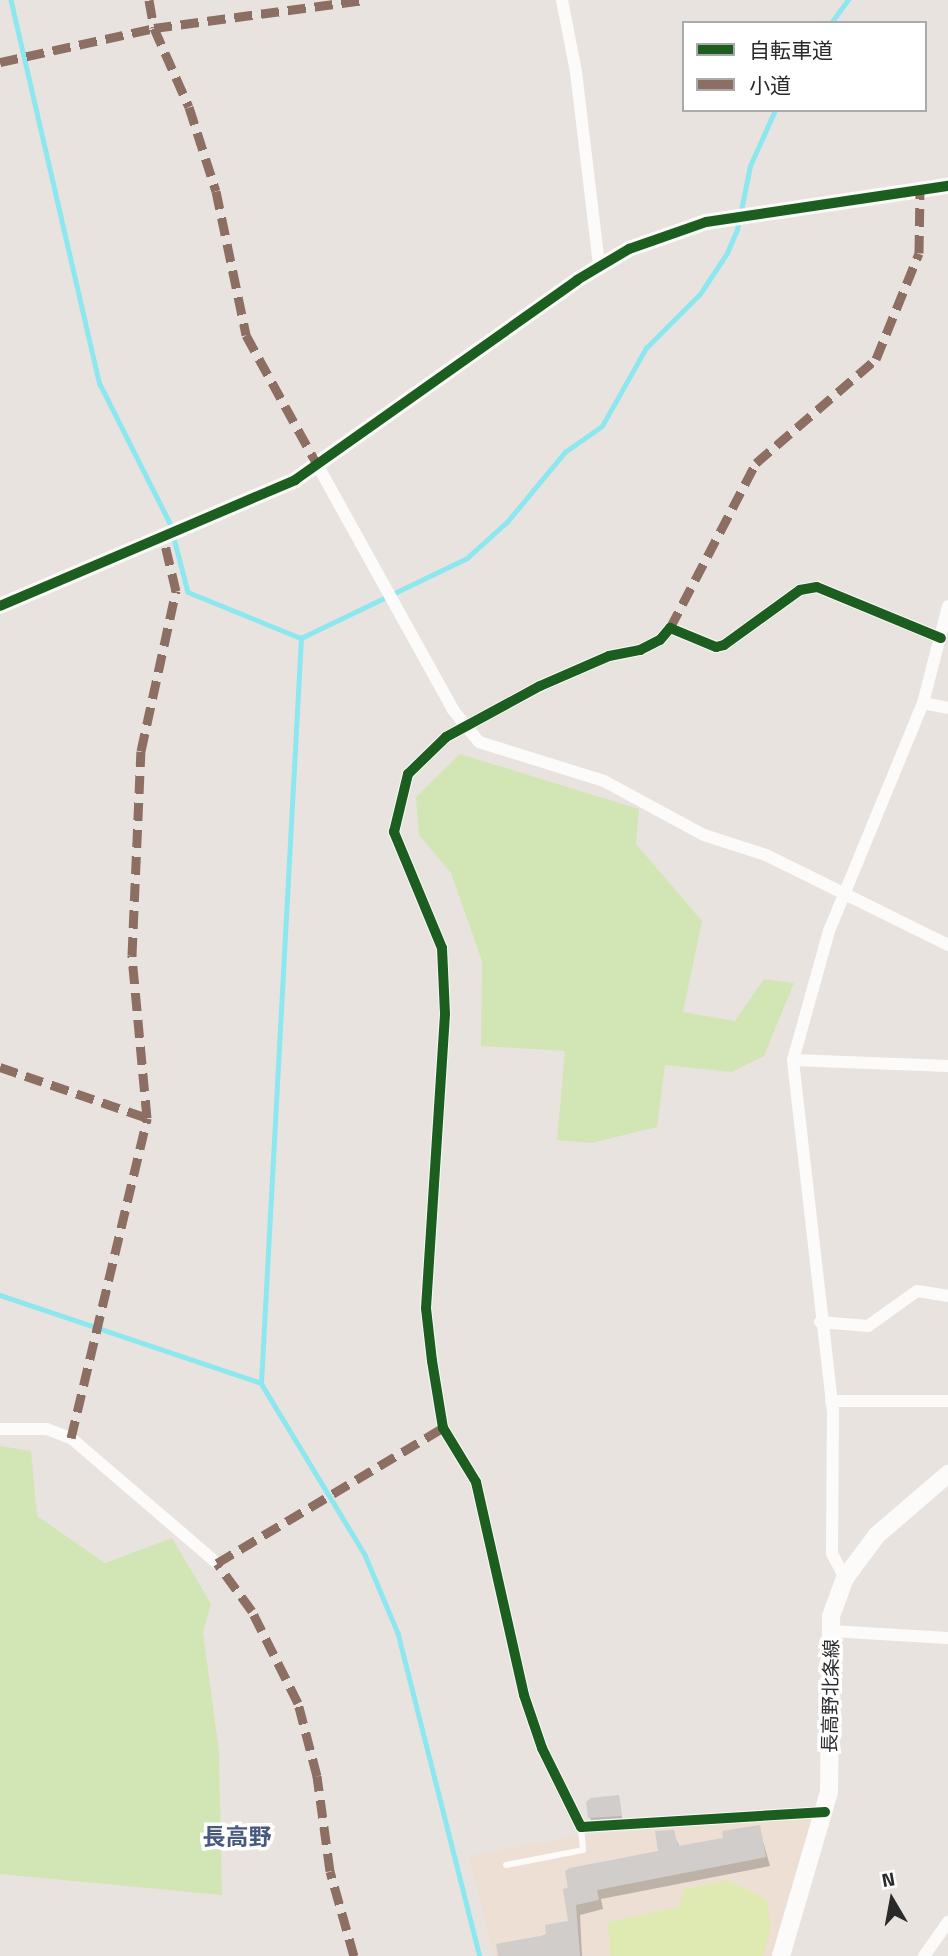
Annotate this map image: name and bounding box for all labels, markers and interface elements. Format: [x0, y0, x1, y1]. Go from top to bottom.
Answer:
legend [682, 21, 927, 112]
text: 自転車道 [749, 34, 833, 66]
text: 小道 [749, 69, 791, 101]
street label: 長高野北条線 [818, 1639, 842, 1753]
district label: 長高野 [203, 1823, 271, 1851]
text: N [879, 1863, 897, 1894]
north arrow [857, 1865, 927, 1935]

